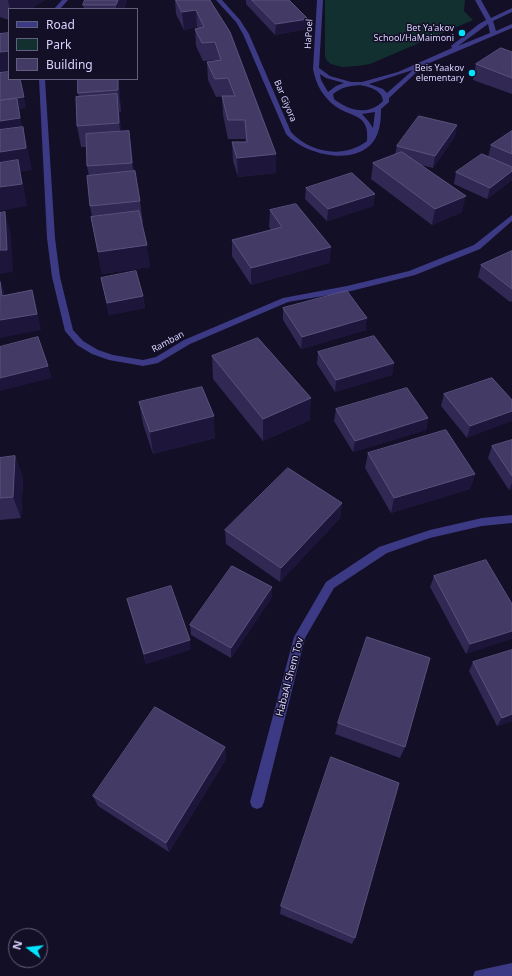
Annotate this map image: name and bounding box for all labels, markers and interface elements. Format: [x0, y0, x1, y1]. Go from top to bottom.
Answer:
legend [8, 8, 138, 80]
text: Road [46, 16, 75, 33]
street label: HaPoel [303, 19, 315, 49]
place label: Bet Ya'akov School/HaMaimoni [374, 23, 454, 44]
marker: Bet Ya'akov School/HaMaimoni [457, 28, 467, 38]
text: Park [46, 36, 71, 53]
text: Building [46, 56, 93, 73]
place label: Beis Yaakov elementary [415, 63, 464, 84]
marker: Beis Yaakov elementary [467, 68, 477, 78]
street label: Bar Giyora [271, 78, 299, 124]
street label: Ramban [150, 329, 186, 355]
street label: HabaAl Shem Tov [274, 636, 306, 718]
north arrow [8, 928, 48, 968]
text: N [8, 939, 25, 951]

